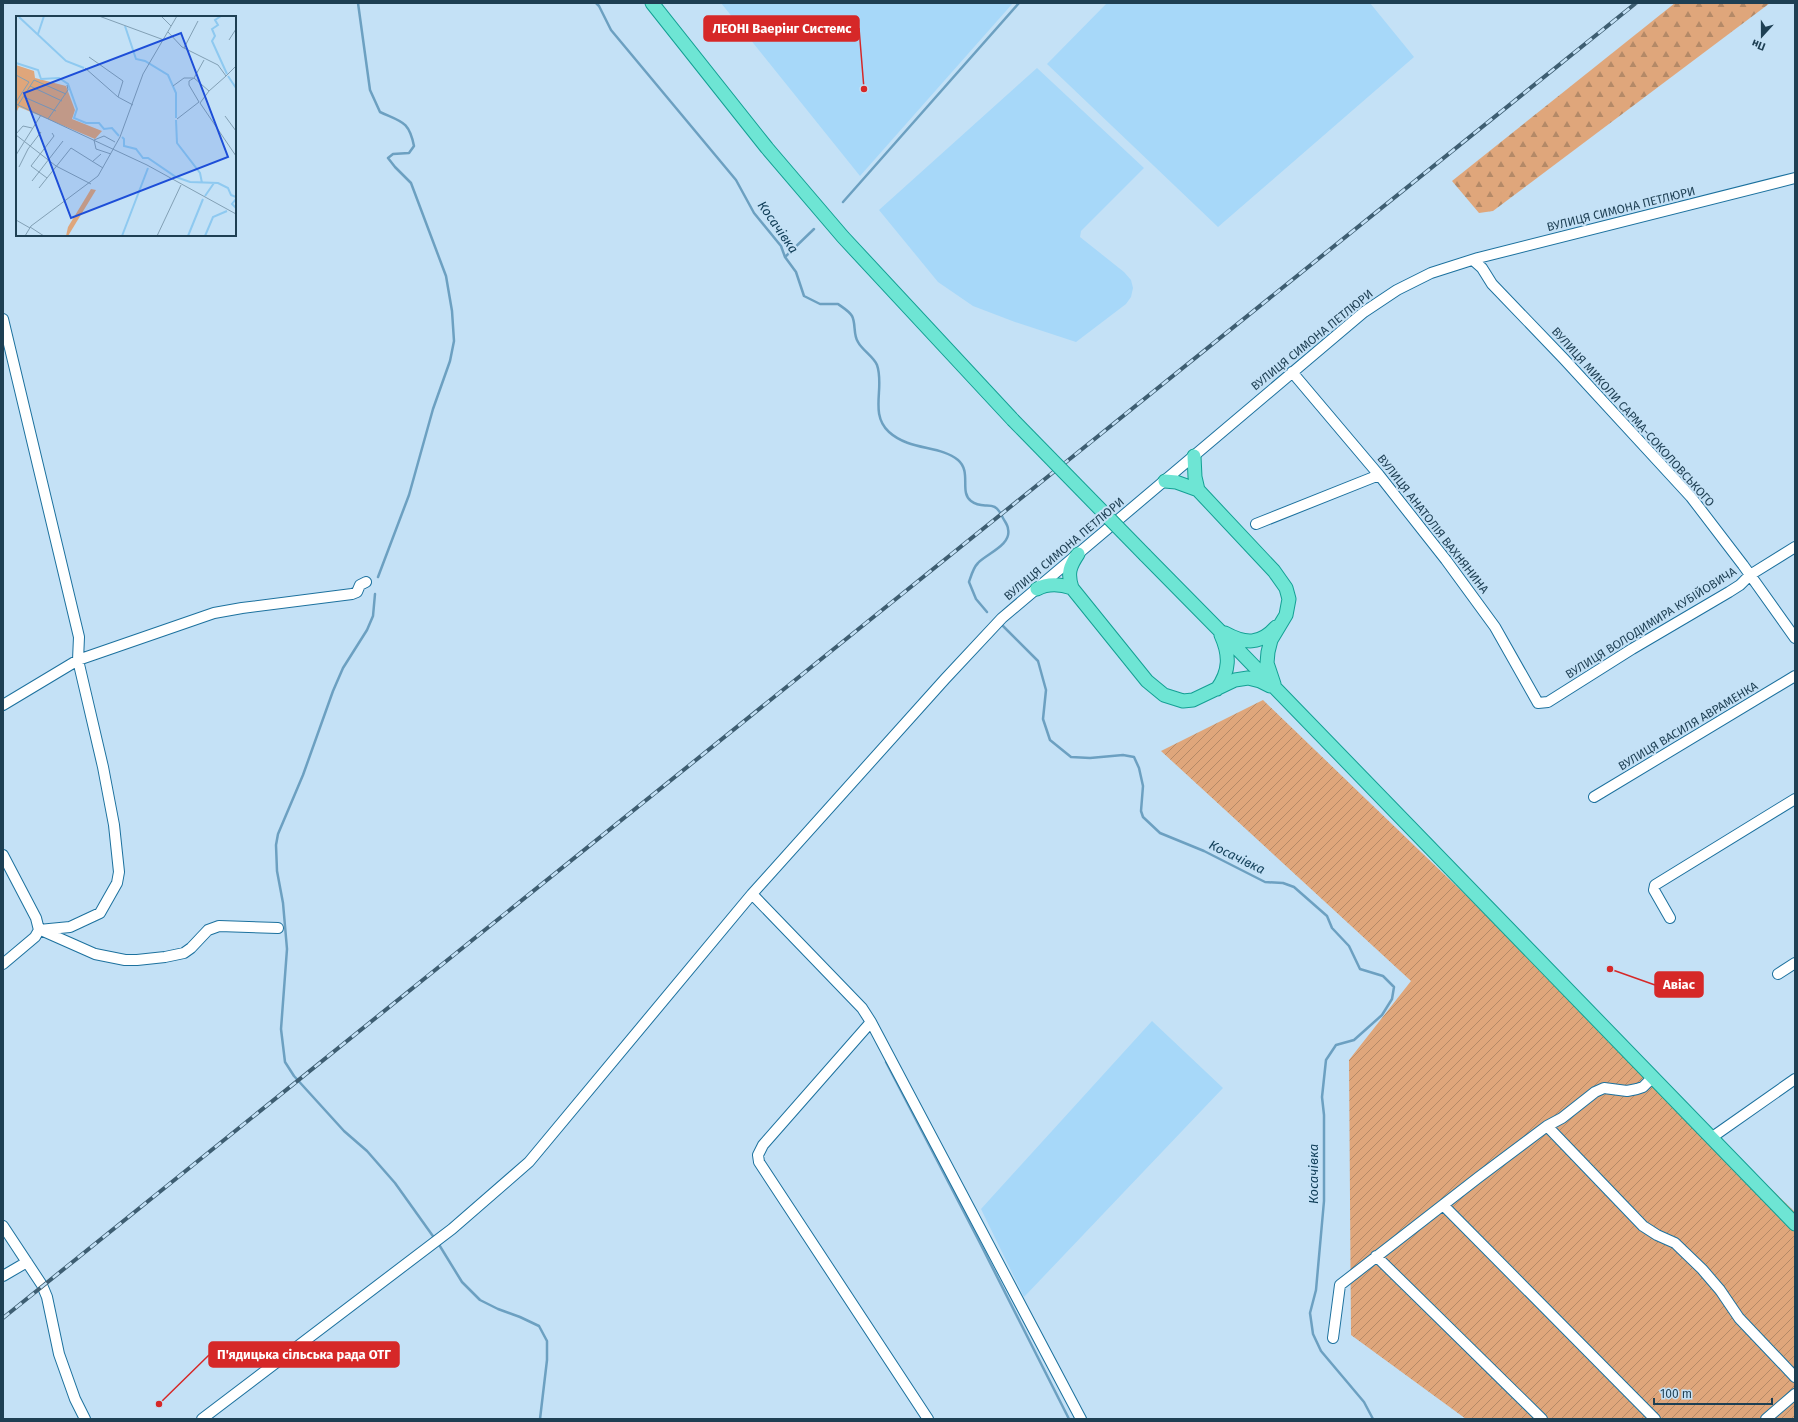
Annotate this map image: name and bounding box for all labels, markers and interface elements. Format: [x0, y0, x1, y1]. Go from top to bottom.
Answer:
inset map [16, 16, 236, 236]
callout: ЛЕОНІ Ваерінг Системс [704, 16, 859, 41]
north arrow [1742, 16, 1782, 56]
text: ЛЕОНІ Ваерінг Системс [713, 21, 852, 36]
text: Пн [1750, 36, 1767, 53]
street label: ВУЛИЦЯ СИМОНА ПЕТЛЮРИ [1545, 184, 1697, 234]
water label: Косачівка [755, 198, 801, 256]
street label: ВУЛИЦЯ СИМОНА ПЕТЛЮРИ [1248, 287, 1376, 393]
street label: ВУЛИЦЯ МИКОЛИ САРМА-СОКОЛОВСЬКОГО [1549, 324, 1717, 510]
street label: ВУЛИЦЯ АНАТОЛІЯ ВАХНЯНИНА [1374, 452, 1492, 596]
street label: ВУЛИЦЯ СИМОНА ПЕТЛЮРИ [1001, 495, 1127, 603]
street label: ВУЛИЦЯ ВОЛОДИМИРА КУБІЙОВИЧА [1562, 563, 1739, 682]
street label: ВУЛИЦЯ ВАСИЛЯ АВРАМЕНКА [1616, 679, 1760, 773]
water label: Косачівка [1207, 837, 1267, 877]
callout: Авіас [1655, 972, 1703, 997]
text: Авіас [1662, 977, 1696, 992]
water label: Косачівка [1306, 1144, 1321, 1204]
callout: П'ядицька сільська рада ОТГ [209, 1342, 399, 1367]
text: П'ядицька сільська рада ОТГ [217, 1347, 391, 1362]
scale bar [1654, 1380, 1772, 1406]
text: 100 m [1660, 1387, 1692, 1401]

